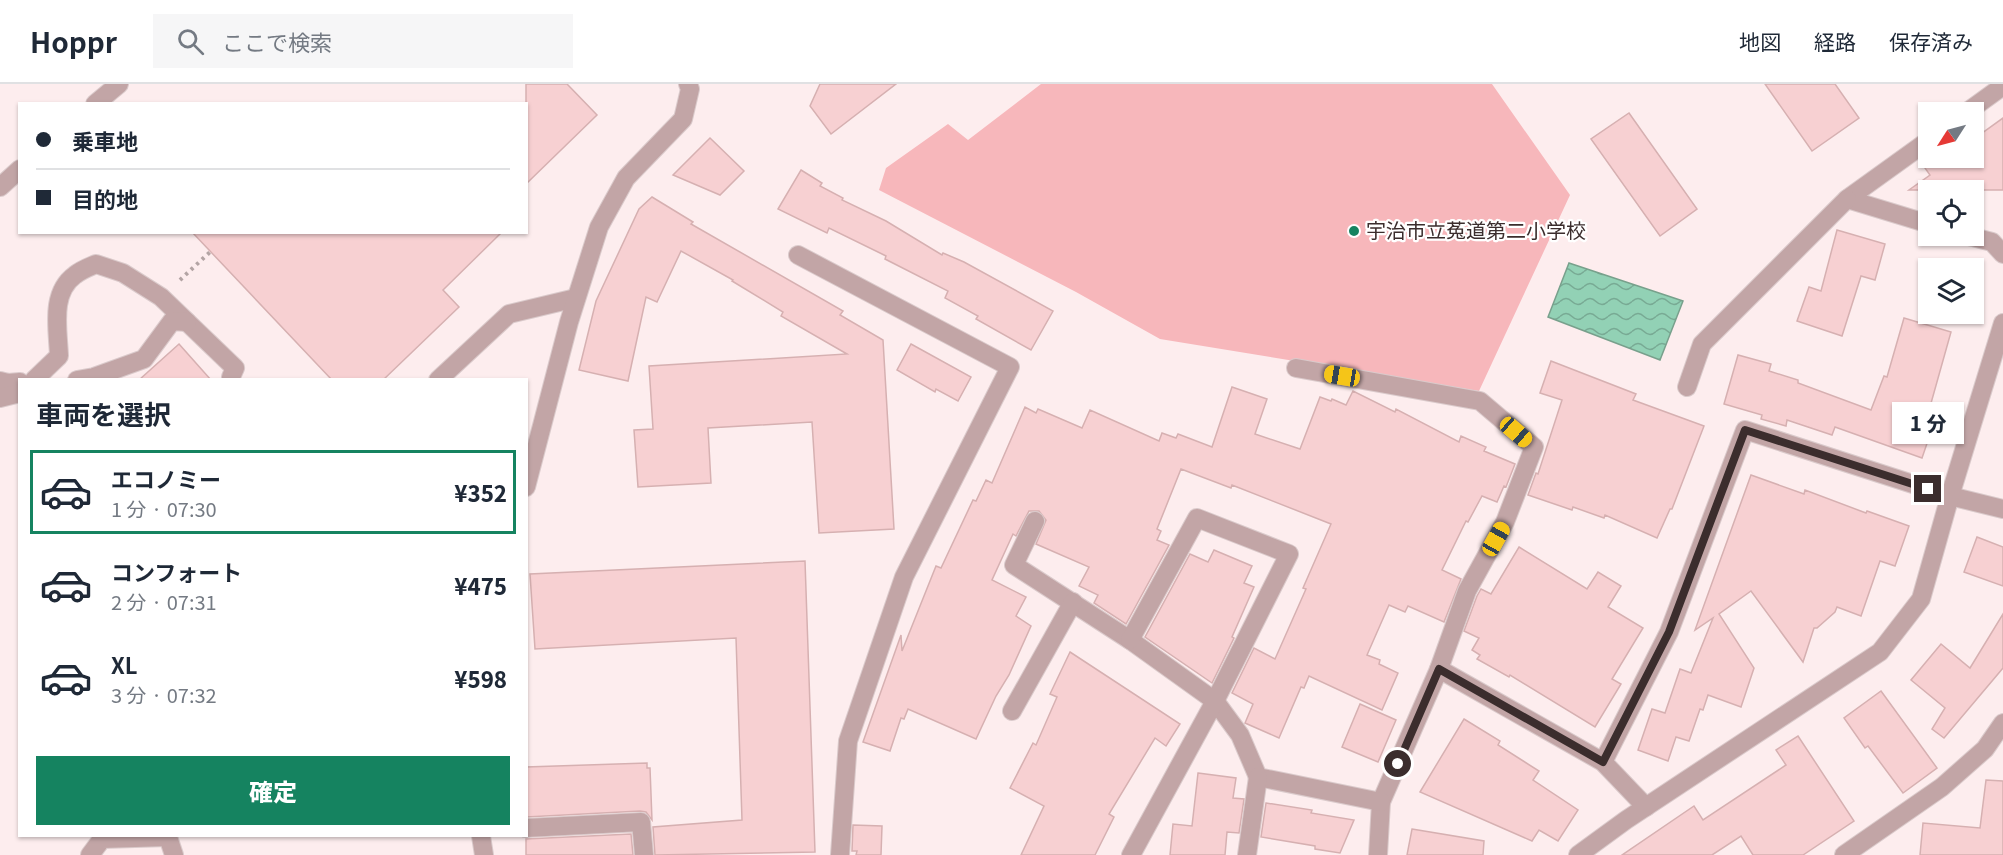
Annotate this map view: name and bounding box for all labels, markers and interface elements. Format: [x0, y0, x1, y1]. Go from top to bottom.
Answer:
search box [153, 14, 573, 68]
text: Hoppr [30, 21, 117, 61]
icon: search [174, 25, 207, 58]
text: ここで検索 [222, 25, 332, 57]
text: 地図 [1739, 26, 1781, 56]
text: 経路 [1814, 26, 1856, 56]
text: 保存済み [1889, 26, 1973, 56]
north arrow [1918, 102, 1984, 168]
map controls [1918, 102, 1984, 324]
text: 乗車地 [72, 124, 138, 156]
button: locate [1918, 180, 1984, 246]
text: 目的地 [72, 182, 138, 214]
place label: 宇治市立菟道第二小学校 [1366, 215, 1586, 244]
marker: 宇治市立菟道第二小学校 [1347, 224, 1361, 238]
button: layers [1918, 258, 1984, 324]
car [1323, 364, 1361, 388]
text: 車両を選択 [36, 394, 171, 433]
callout: 1 分 [1892, 402, 1964, 444]
text: 1 分 [1910, 408, 1946, 437]
car [1497, 413, 1535, 451]
text: エコノミー [111, 462, 221, 494]
icon: car [39, 465, 93, 519]
route end [1914, 475, 1941, 502]
text: ¥352 [454, 476, 507, 508]
text: 1 分 · 07:30 [111, 494, 217, 523]
car [1479, 519, 1513, 559]
text: コンフォート [111, 555, 242, 587]
icon: car [39, 558, 93, 612]
text: ¥475 [454, 569, 507, 601]
text: 2 分 · 07:31 [111, 587, 217, 616]
text: XL [111, 648, 138, 680]
icon: car [39, 651, 93, 705]
text: ¥598 [454, 662, 507, 694]
text: 3 分 · 07:32 [111, 680, 217, 709]
route start [1384, 750, 1411, 777]
button: 確定 [36, 756, 510, 825]

